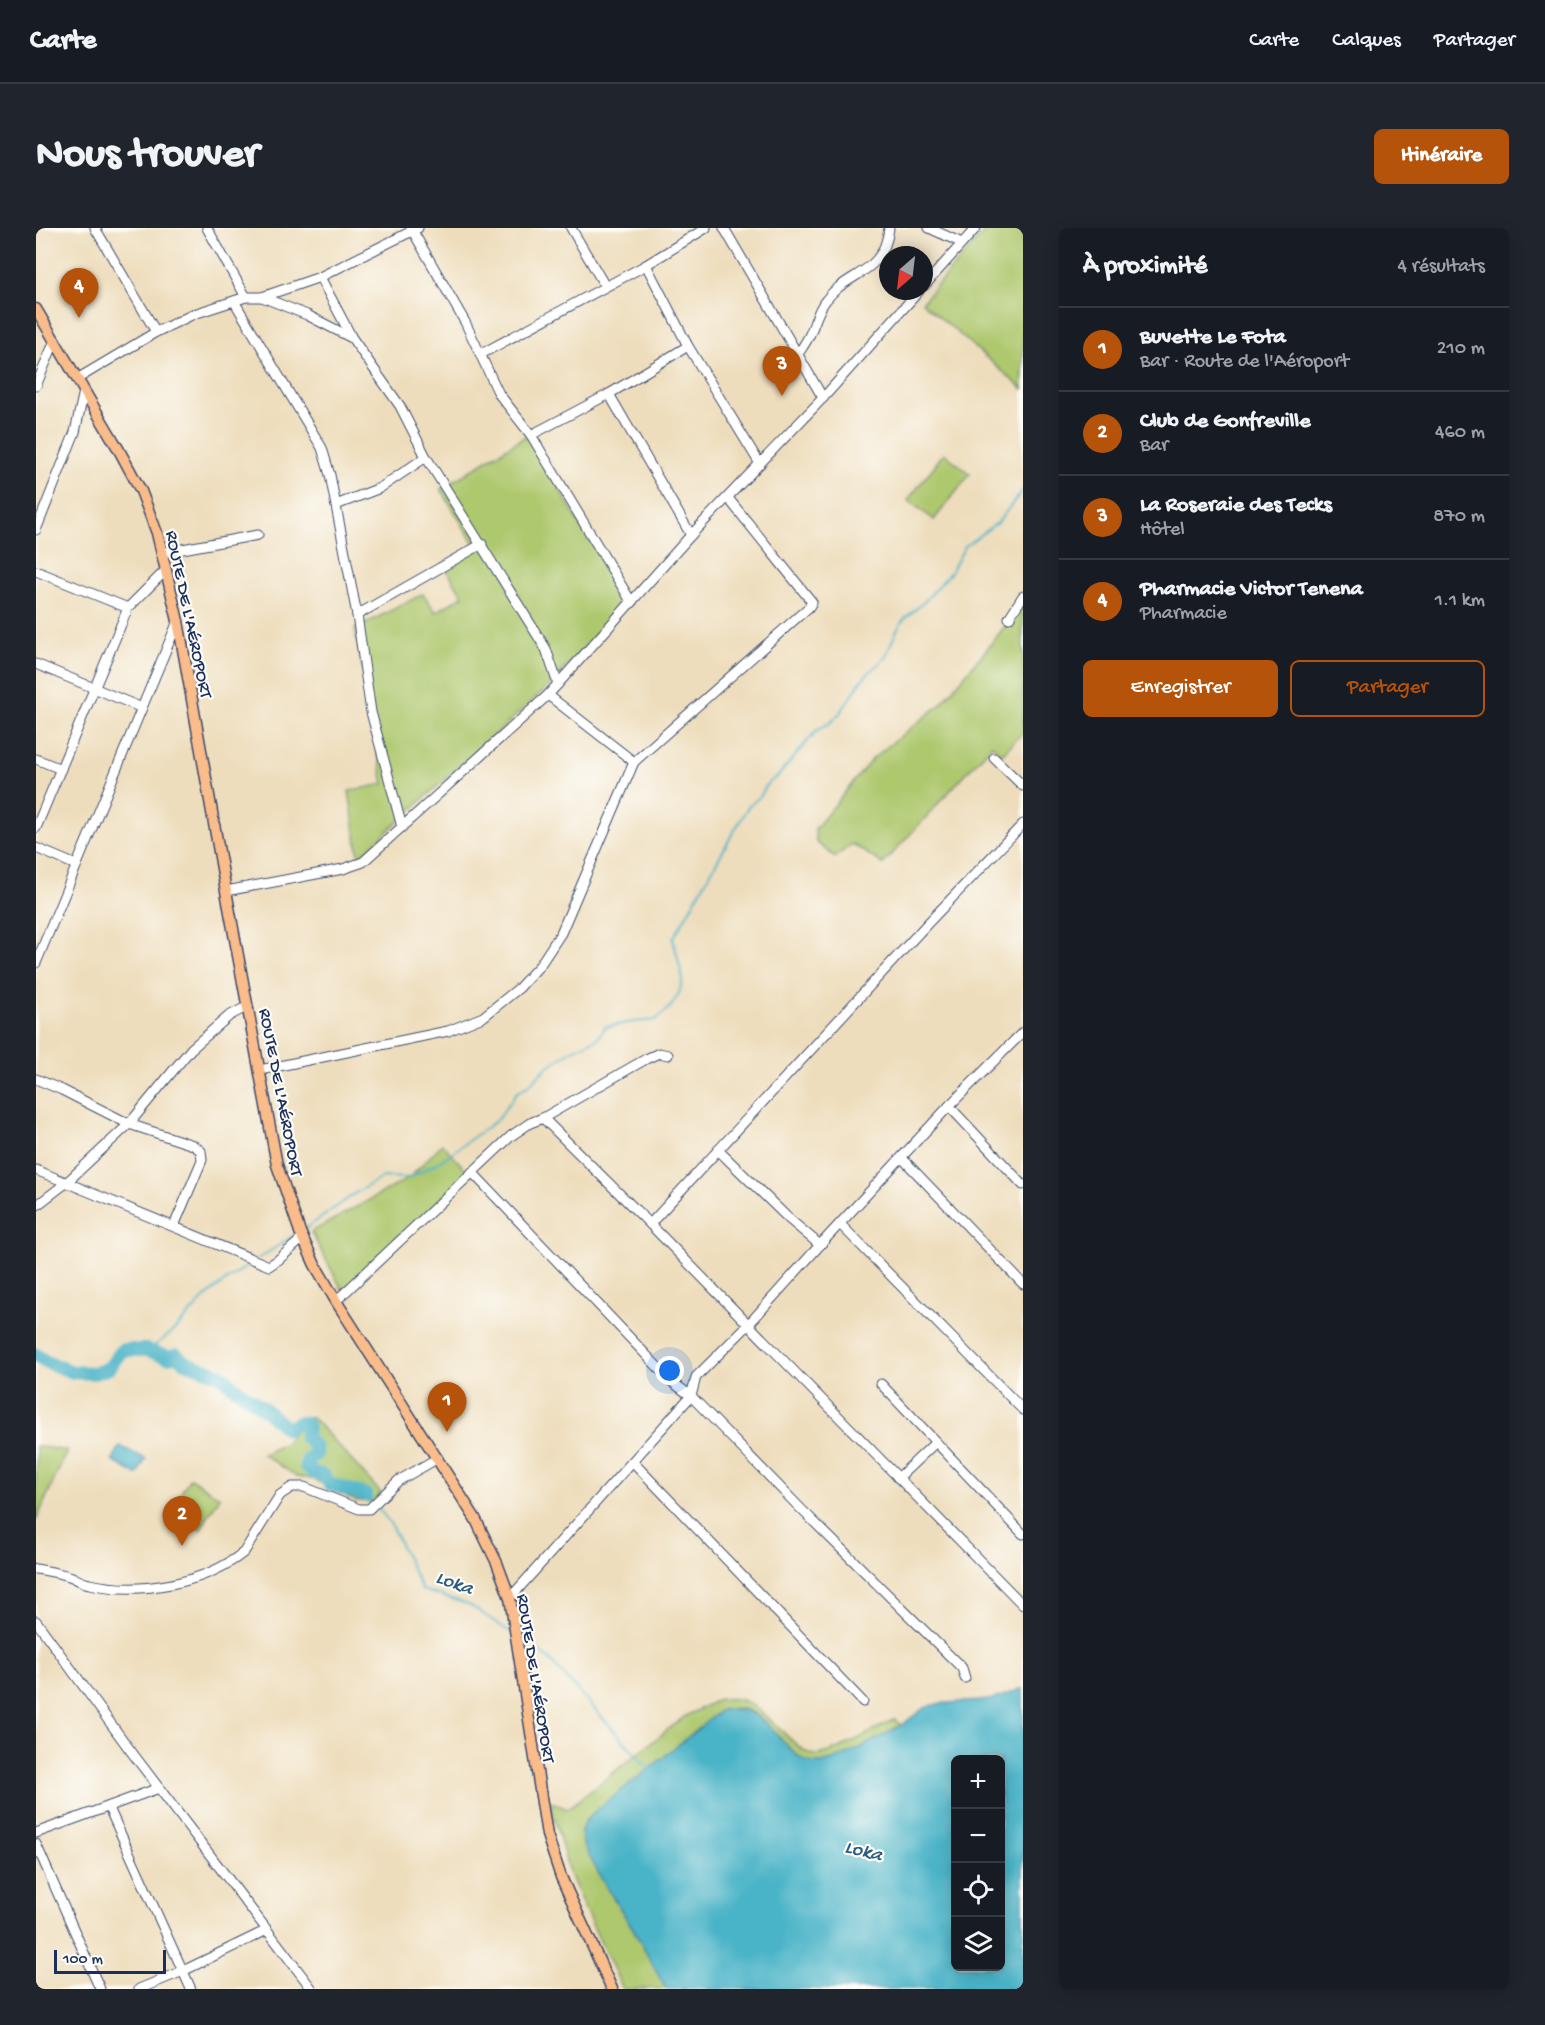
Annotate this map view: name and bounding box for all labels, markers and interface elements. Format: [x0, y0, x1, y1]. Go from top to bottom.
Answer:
text: Carte [30, 25, 97, 58]
text: Carte [1249, 29, 1299, 54]
text: Calques [1332, 29, 1401, 54]
text: Partager [1434, 29, 1515, 54]
button: Itinéraire [1374, 129, 1509, 184]
text: Nous trouver [36, 132, 259, 181]
north arrow [879, 246, 933, 300]
text: À proximité [1083, 252, 1207, 283]
text: 4 résultats [1397, 256, 1485, 279]
pin: 4 [60, 268, 99, 318]
text: Buvette Le Fota [1140, 325, 1286, 351]
text: 1 [1098, 338, 1107, 361]
text: 210 m [1437, 338, 1485, 361]
pin: 3 [762, 346, 802, 396]
text: Bar · Route de l'Aéroport [1140, 351, 1349, 374]
text: Club de Gonfreville [1140, 409, 1311, 435]
text: 2 [1098, 422, 1107, 445]
text: 460 m [1435, 422, 1485, 445]
text: Bar [1140, 435, 1168, 458]
text: La Roseraie des Tecks [1140, 493, 1332, 519]
text: 3 [1097, 506, 1108, 529]
text: 870 m [1433, 506, 1485, 529]
text: Hôtel [1140, 519, 1185, 542]
street label: ROUTE DE L'AÉROPORT [160, 529, 216, 701]
text: Pharmacie Victor Tenena [1140, 577, 1363, 603]
text: 4 [1098, 590, 1107, 613]
text: 1.1 km [1435, 590, 1485, 613]
text: Pharmacie [1140, 603, 1227, 626]
button: Enregistrer [1083, 660, 1278, 717]
button: Partager [1290, 660, 1485, 717]
street label: ROUTE DE L'AÉROPORT [253, 1007, 306, 1179]
your location [655, 1356, 684, 1385]
pin: 1 [428, 1382, 466, 1432]
pin: 2 [162, 1496, 202, 1546]
water label: Loka [432, 1567, 477, 1602]
street label: ROUTE DE L'AÉROPORT [511, 1592, 558, 1765]
map controls [951, 1755, 1005, 1971]
button: + [951, 1755, 1005, 1809]
button: − [951, 1809, 1005, 1863]
water label: Loka [842, 1837, 886, 1869]
button: locate [951, 1863, 1005, 1917]
button: layers [951, 1917, 1005, 1971]
scale bar [54, 1947, 166, 1974]
text: 100 m [63, 1951, 103, 1970]

